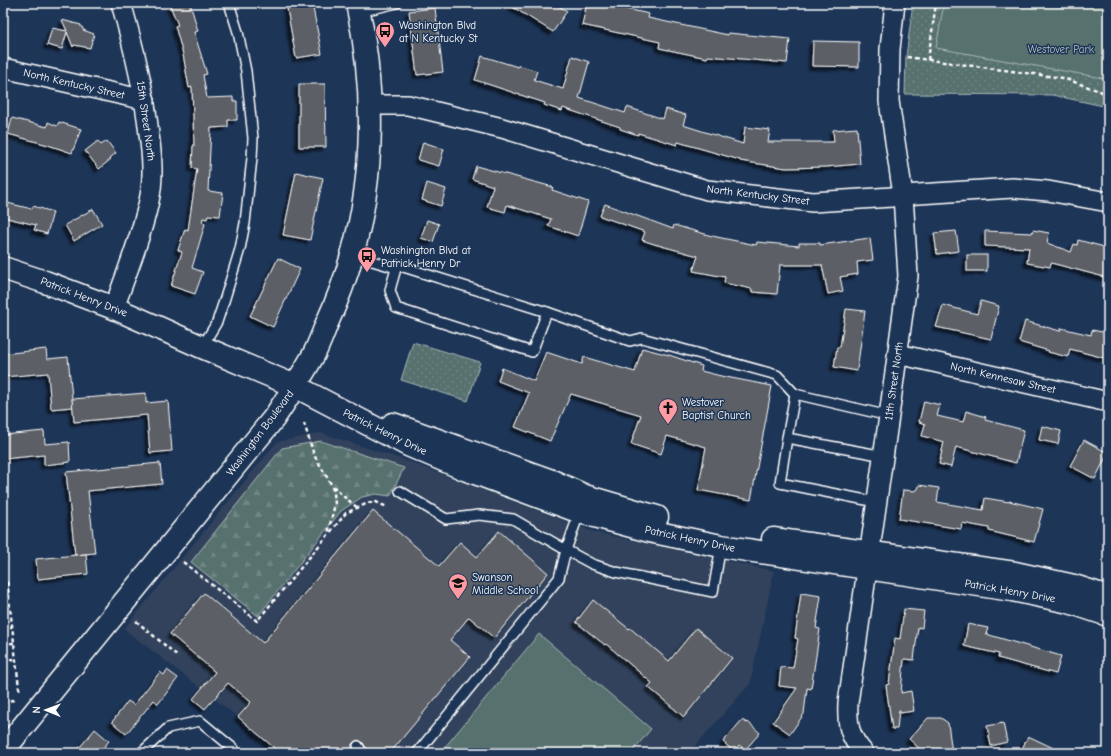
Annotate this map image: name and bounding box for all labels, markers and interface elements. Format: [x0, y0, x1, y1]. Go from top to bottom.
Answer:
place label: Washington Blvd at N Kentucky St [399, 19, 478, 45]
bus stop icon: Washington Blvd at N Kentucky St [374, 20, 396, 48]
park label: Westover Park [1028, 43, 1095, 56]
street label: North Kentucky Street [22, 66, 127, 102]
street label: 15th Street North [134, 80, 158, 162]
street label: North Kentucky Street [706, 182, 811, 208]
place label: Washington Blvd at Patrick Henry Dr [381, 244, 472, 270]
bus stop icon: Washington Blvd at Patrick Henry Dr [356, 245, 378, 273]
street label: Patrick Henry Drive [39, 274, 130, 320]
street label: 11th Street North [882, 341, 906, 421]
street label: North Kennesaw Street [949, 360, 1058, 397]
street label: Washington Boulevard [224, 387, 297, 478]
place label: Westover Baptist Church [682, 396, 751, 422]
church icon: Westover Baptist Church [657, 397, 679, 425]
street label: Patrick Henry Drive [341, 406, 430, 458]
street label: Patrick Henry Drive [644, 523, 737, 555]
place label: Swanson Middle School [472, 571, 538, 597]
school or university icon: Swanson Middle School [447, 572, 469, 600]
street label: Patrick Henry Drive [964, 577, 1057, 605]
north arrow [26, 690, 66, 730]
text: N [30, 706, 43, 714]

